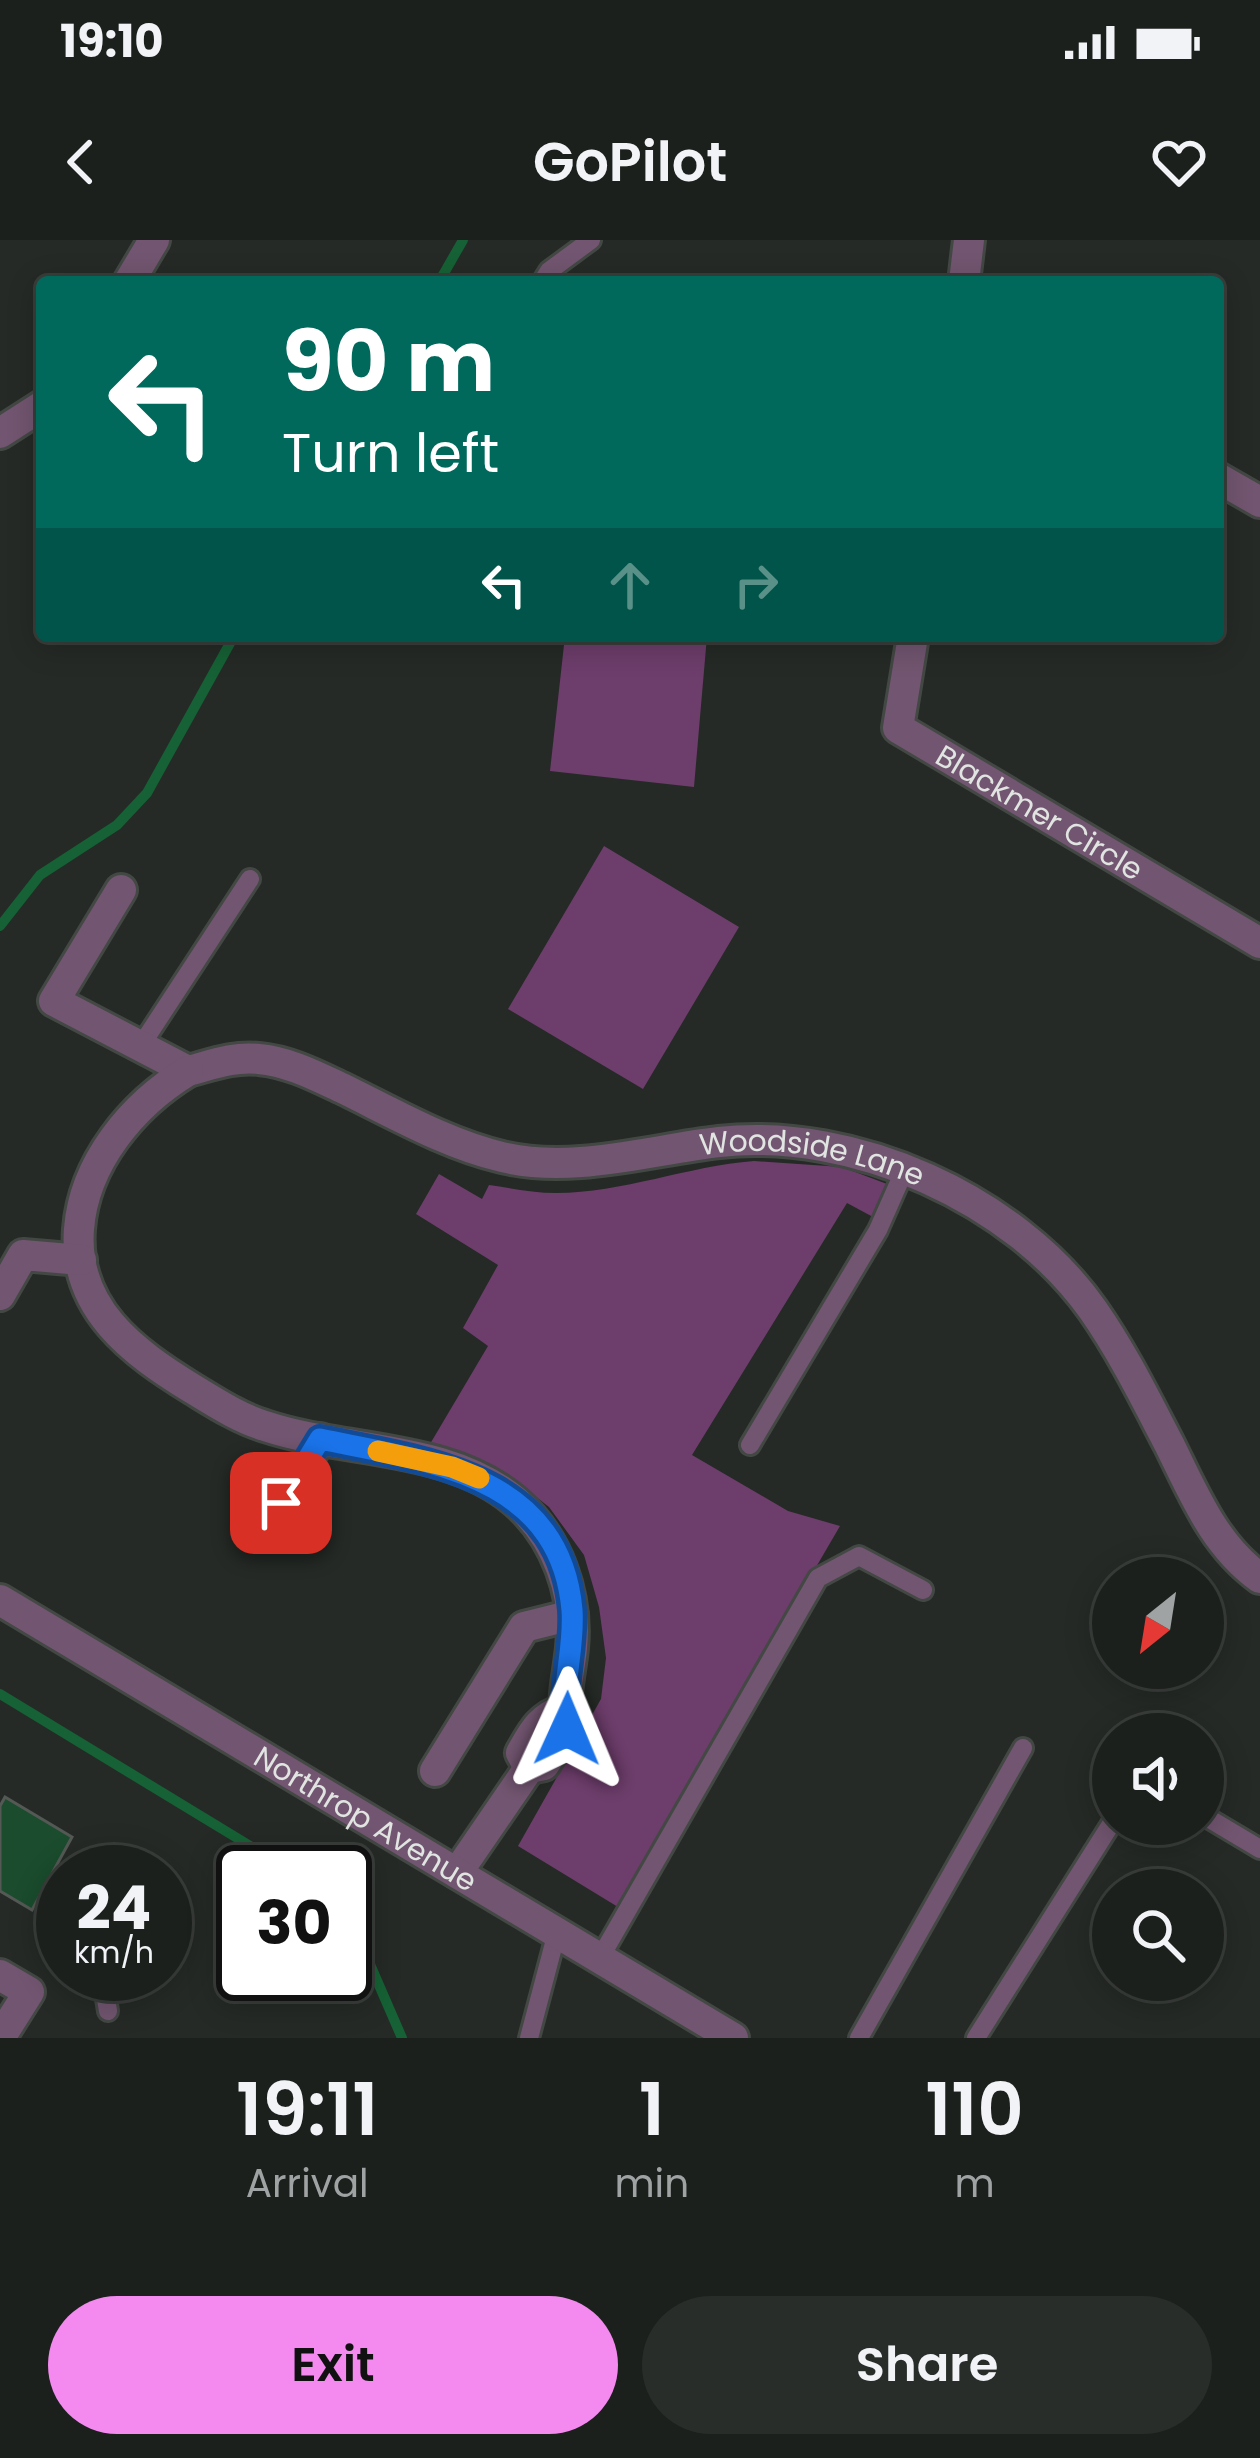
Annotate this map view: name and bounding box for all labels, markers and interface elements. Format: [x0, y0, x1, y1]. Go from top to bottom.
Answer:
text: 19:10 [60, 10, 164, 73]
text: GoPilot [533, 124, 727, 200]
icon: back [48, 129, 114, 195]
icon: heart [1146, 129, 1212, 195]
text: 90 m [282, 303, 495, 420]
icon: left [84, 324, 240, 480]
text: Turn left [282, 415, 499, 491]
icon: left [471, 552, 537, 618]
icon: ahead [597, 552, 663, 618]
icon: right [723, 552, 789, 618]
street label: Blackmer Circle [928, 734, 1151, 890]
street label: Woodside Lane [697, 1118, 931, 1197]
pin [230, 1452, 332, 1554]
icon: arrive [248, 1470, 314, 1536]
north arrow [1092, 1557, 1224, 1689]
map controls [1092, 1557, 1224, 2001]
position arrow [504, 1666, 630, 1792]
button: sound [1092, 1713, 1224, 1845]
street label: Northrop Avenue [246, 1735, 485, 1902]
speed limit sign: 30 [216, 1845, 372, 2001]
text: 24 [77, 1866, 151, 1950]
button: search [1092, 1869, 1224, 2001]
text: km/h [74, 1931, 154, 1974]
text: 19:11 [236, 2059, 378, 2160]
text: 1 [639, 2059, 665, 2160]
text: 110 [925, 2059, 1024, 2160]
text: Arrival [246, 2156, 369, 2211]
text: min [614, 2156, 689, 2211]
text: m [954, 2156, 995, 2211]
button: Exit [48, 2296, 618, 2434]
button: Share [642, 2296, 1212, 2434]

